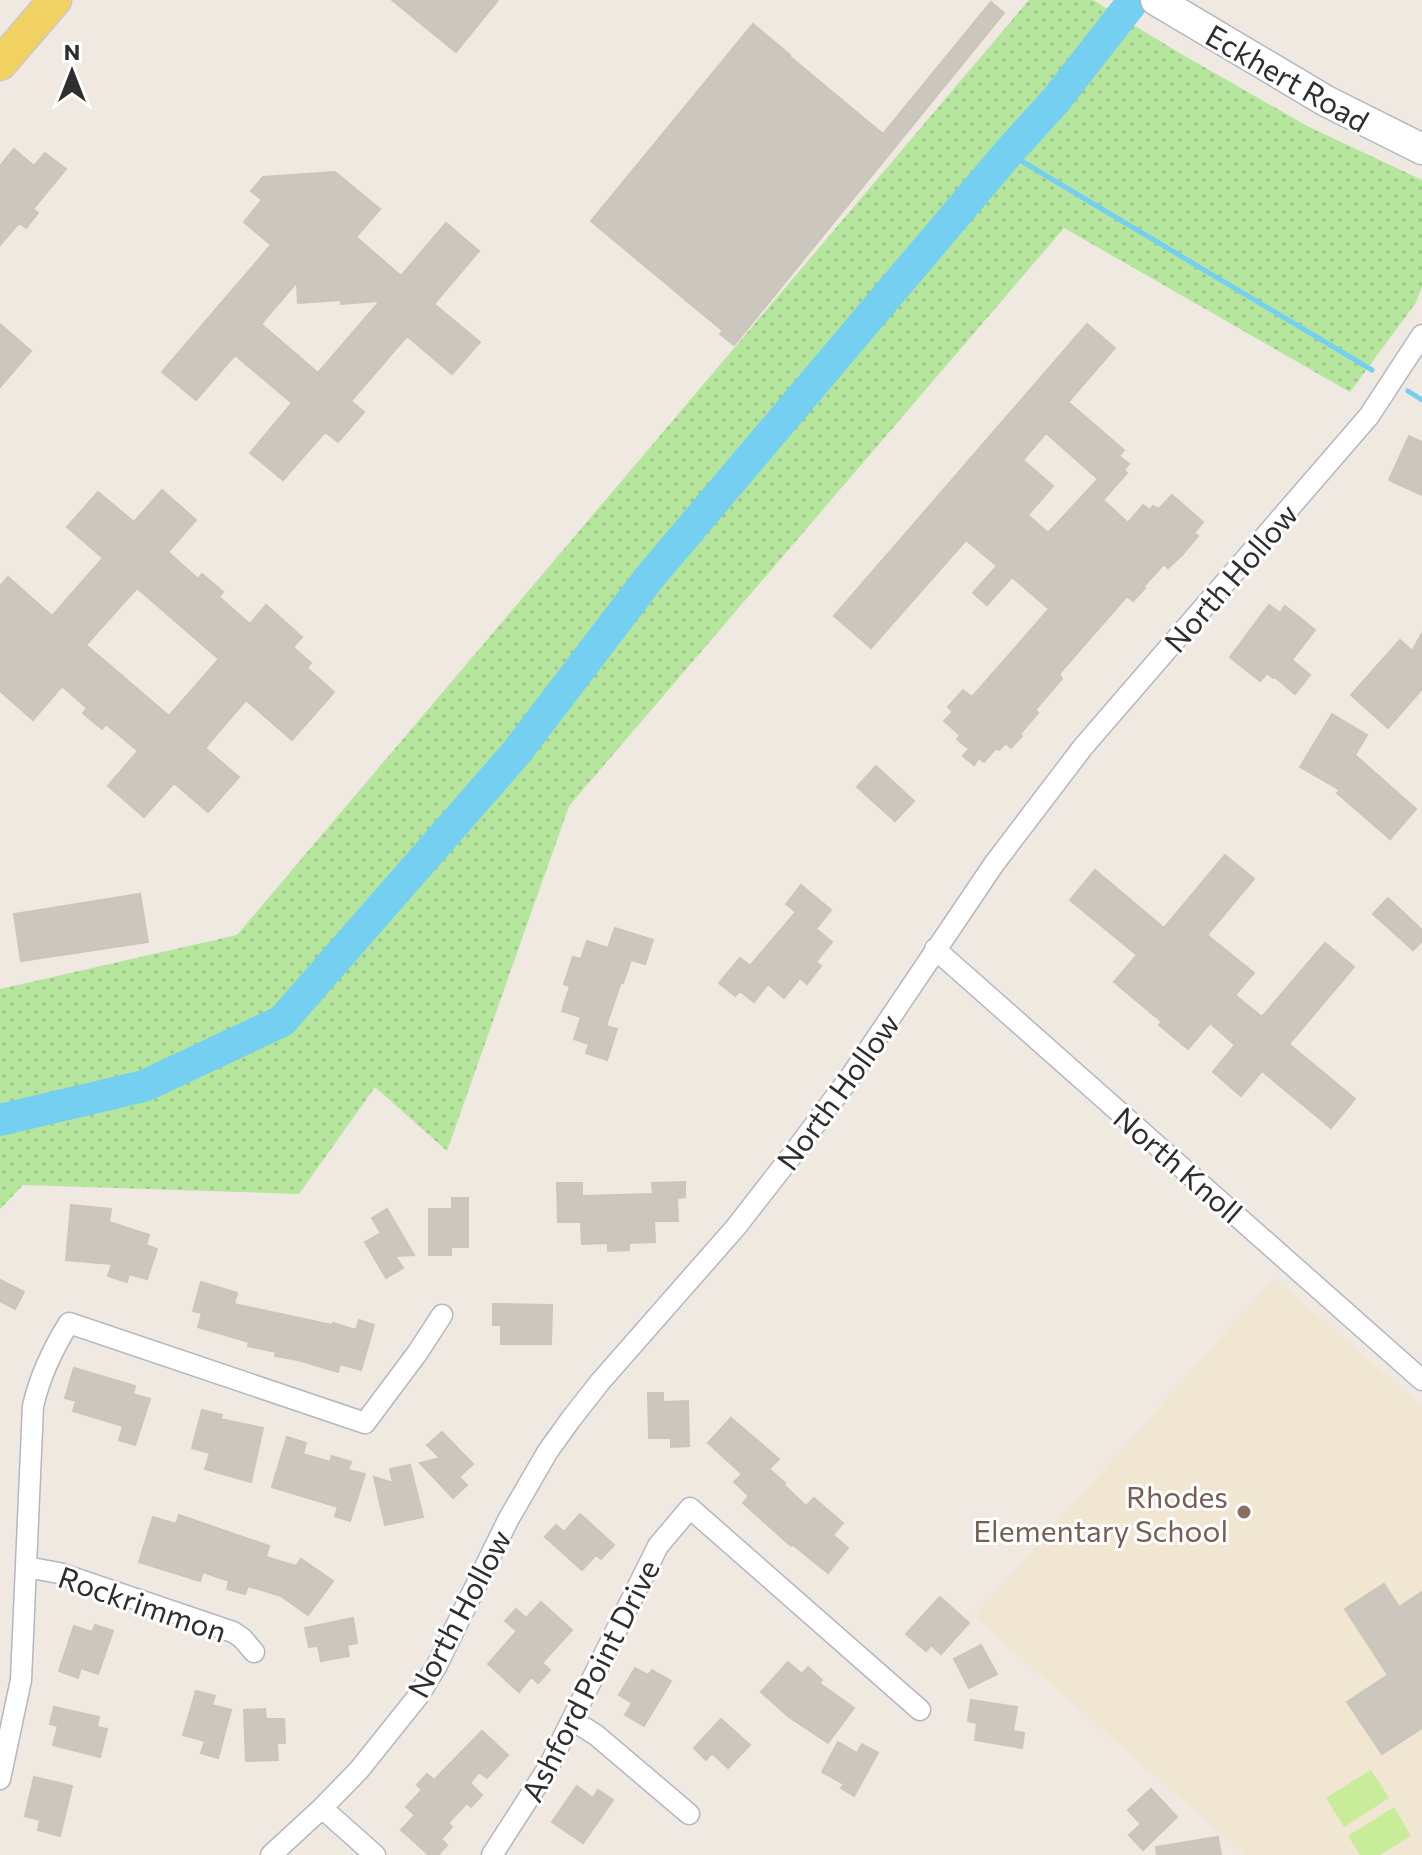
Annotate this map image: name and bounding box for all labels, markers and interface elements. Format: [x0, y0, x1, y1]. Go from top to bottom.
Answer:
street label: Eckhert Road [1200, 15, 1376, 139]
north arrow [32, 32, 112, 112]
text: N [64, 38, 80, 65]
street label: North Hollow [1155, 495, 1305, 659]
street label: North Hollow [768, 1005, 906, 1177]
street label: North Knoll [1107, 1098, 1251, 1230]
place label: Rhodes Elementary School [973, 1477, 1228, 1548]
marker: Rhodes Elementary School [1235, 1503, 1253, 1521]
street label: North Hollow [398, 1523, 518, 1703]
street label: Ashford Point Drive [512, 1553, 666, 1807]
street label: Rockrimmon [54, 1557, 232, 1649]

